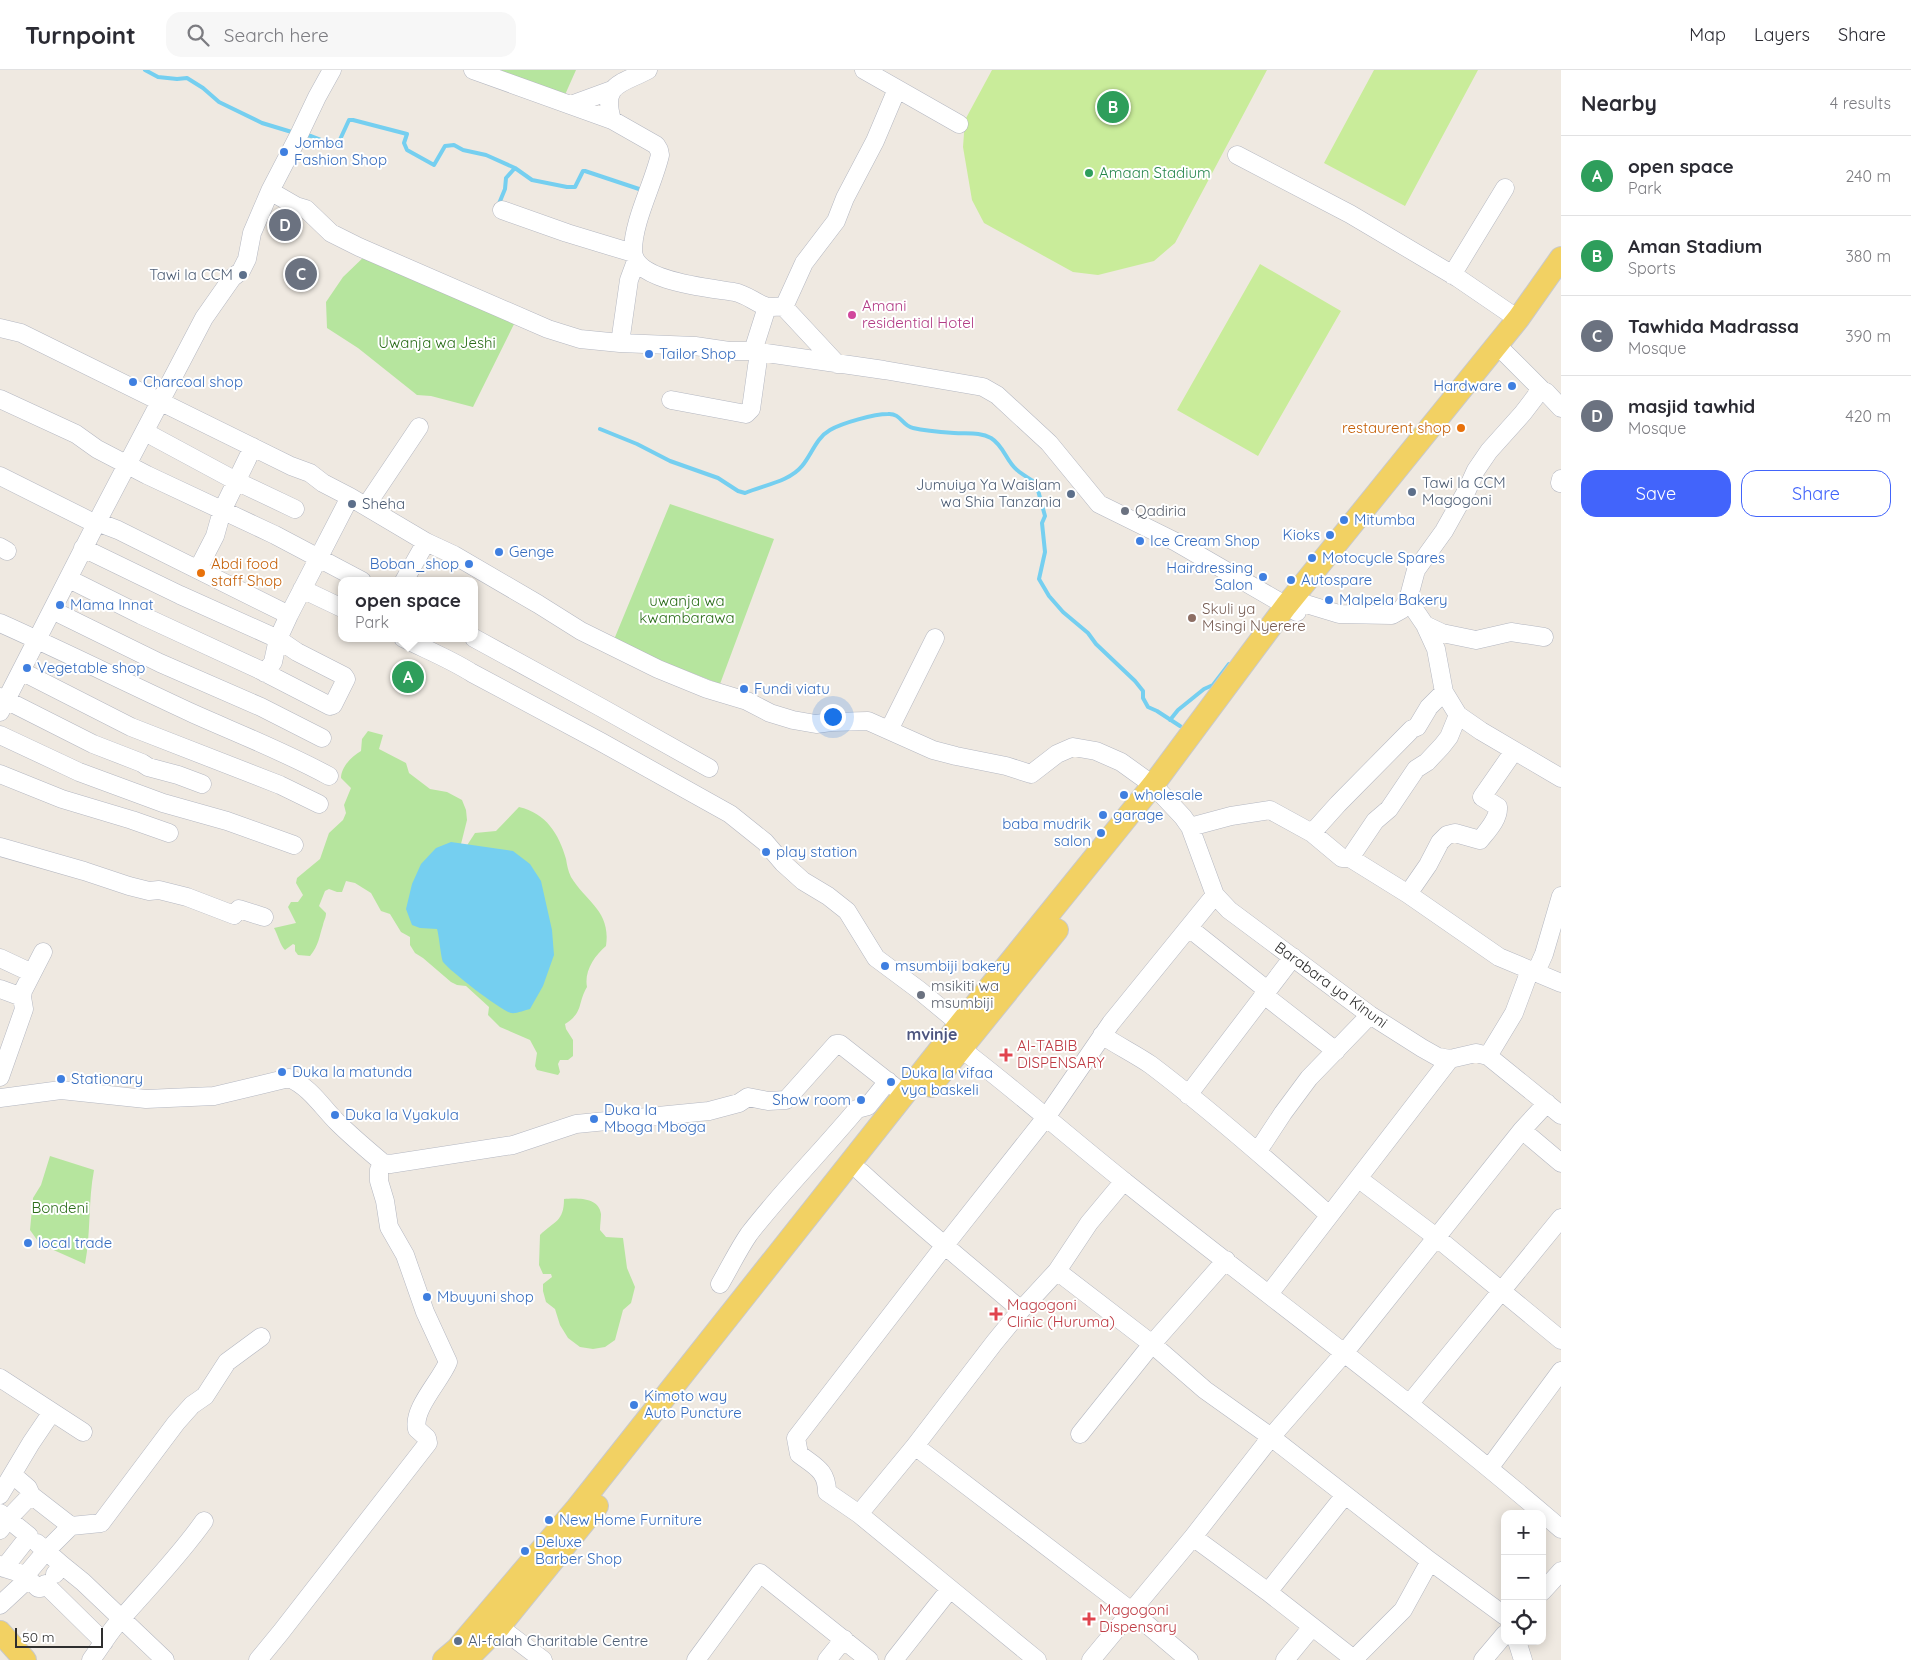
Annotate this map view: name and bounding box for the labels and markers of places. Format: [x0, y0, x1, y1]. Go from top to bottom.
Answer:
pin: B [1097, 88, 1129, 126]
place label: Jomba Fashion Shop [294, 133, 387, 169]
marker: Jomba Fashion Shop [278, 146, 290, 158]
place label: Amaan Stadium [1099, 163, 1211, 182]
marker: Amaan Stadium [1083, 167, 1095, 179]
pin: D [269, 206, 301, 244]
pin: C [285, 255, 317, 293]
place label: Tawi la CCM [149, 265, 233, 284]
marker: Tawi la CCM [237, 269, 249, 281]
place label: Amani residential Hotel [862, 296, 974, 332]
marker: Amani residential Hotel [846, 309, 858, 321]
place label: Tailor Shop [659, 344, 736, 363]
marker: Tailor Shop [643, 348, 655, 360]
place label: Charcoal shop [143, 372, 243, 391]
marker: Charcoal shop [127, 376, 139, 388]
place label: Hardware [1433, 376, 1502, 395]
marker: Hardware [1506, 380, 1518, 392]
place label: restaurent shop [1342, 418, 1451, 437]
marker: restaurent shop [1455, 422, 1467, 434]
place label: Tawi la CCM Magogoni [1422, 473, 1506, 509]
place label: Jumuiya Ya Waislam wa Shia Tanzania [916, 475, 1061, 511]
marker: Tawi la CCM Magogoni [1406, 486, 1418, 498]
marker: Jumuiya Ya Waislam wa Shia Tanzania [1065, 488, 1077, 500]
place label: Sheha [362, 494, 405, 513]
marker: Sheha [346, 498, 358, 510]
place label: Qadiria [1135, 501, 1186, 520]
marker: Qadiria [1119, 505, 1131, 517]
place label: Mitumba [1354, 510, 1415, 529]
marker: Mitumba [1338, 514, 1350, 526]
place label: Kioks [1283, 525, 1320, 544]
marker: Kioks [1324, 529, 1336, 541]
place label: Ice Cream Shop [1150, 531, 1260, 550]
marker: Ice Cream Shop [1134, 535, 1146, 547]
place label: Genge [509, 542, 554, 561]
marker: Genge [493, 546, 505, 558]
place label: Motocycle Spares [1322, 548, 1445, 567]
marker: Motocycle Spares [1306, 552, 1318, 564]
place label: Abdi food staff Shop [211, 554, 282, 590]
place label: Boban_shop [370, 554, 459, 573]
marker: Boban_shop [463, 558, 475, 570]
place label: Hairdressing Salon [1166, 558, 1253, 594]
marker: Abdi food staff Shop [195, 567, 207, 579]
place label: Autospare [1301, 570, 1372, 589]
marker: Hairdressing Salon [1257, 571, 1269, 583]
marker: Autospare [1285, 574, 1297, 586]
place label: Malpela Bakery [1339, 590, 1447, 609]
marker: Malpela Bakery [1323, 594, 1335, 606]
place label: Mama Innat [70, 595, 154, 614]
marker: Mama Innat [54, 599, 66, 611]
place label: Skuli ya Msingi Nyerere [1202, 599, 1306, 635]
marker: Skuli ya Msingi Nyerere [1186, 612, 1198, 624]
place label: Vegetable shop [37, 658, 145, 677]
pin: A [392, 658, 424, 696]
marker: Vegetable shop [21, 662, 33, 674]
place label: Fundi viatu [754, 679, 830, 698]
marker: Fundi viatu [738, 683, 750, 695]
place label: wholesale [1134, 785, 1203, 804]
marker: wholesale [1118, 789, 1130, 801]
place label: garage [1113, 805, 1164, 824]
marker: garage [1097, 809, 1109, 821]
place label: baba mudrik salon [1002, 814, 1091, 850]
marker: baba mudrik salon [1095, 827, 1107, 839]
place label: play station [776, 842, 857, 861]
marker: play station [760, 846, 772, 858]
place label: msumbiji bakery [895, 956, 1010, 975]
marker: msumbiji bakery [879, 960, 891, 972]
place label: msikiti wa msumbiji [931, 976, 999, 1012]
marker: msikiti wa msumbiji [915, 989, 927, 1001]
place label: Al-TABIB DISPENSARY [1017, 1036, 1105, 1072]
marker: Al-TABIB DISPENSARY [999, 1048, 1013, 1062]
place label: Duka la matunda [292, 1062, 412, 1081]
place label: Duka la vifaa vya baskeli [901, 1063, 993, 1099]
marker: Duka la matunda [276, 1066, 288, 1078]
place label: Stationary [71, 1069, 143, 1088]
marker: Stationary [55, 1073, 67, 1085]
marker: Duka la vifaa vya baskeli [885, 1076, 897, 1088]
place label: Show room [772, 1090, 851, 1109]
marker: Show room [855, 1094, 867, 1106]
place label: Duka la Mboga Mboga [604, 1100, 706, 1136]
place label: Duka la Vyakula [345, 1105, 459, 1124]
marker: Duka la Vyakula [329, 1109, 341, 1121]
marker: Duka la Mboga Mboga [588, 1113, 600, 1125]
place label: local trade [38, 1233, 112, 1252]
marker: local trade [22, 1237, 34, 1249]
place label: Mbuyuni shop [437, 1287, 534, 1306]
marker: Mbuyuni shop [421, 1291, 433, 1303]
place label: Magogoni Clinic (Huruma) [1007, 1295, 1115, 1331]
marker: Magogoni Clinic (Huruma) [989, 1307, 1003, 1321]
place label: Kimoto way Auto Puncture [644, 1386, 742, 1422]
marker: Kimoto way Auto Puncture [628, 1399, 640, 1411]
place label: New Home Furniture [559, 1510, 702, 1529]
marker: New Home Furniture [543, 1514, 555, 1526]
place label: Deluxe Barber Shop [535, 1532, 622, 1568]
marker: Deluxe Barber Shop [519, 1545, 531, 1557]
place label: Magogoni Dispensary [1099, 1600, 1177, 1636]
marker: Magogoni Dispensary [1083, 1613, 1095, 1625]
place label: Al-falah Charitable Centre [468, 1631, 648, 1650]
marker: Al-falah Charitable Centre [452, 1635, 464, 1647]

